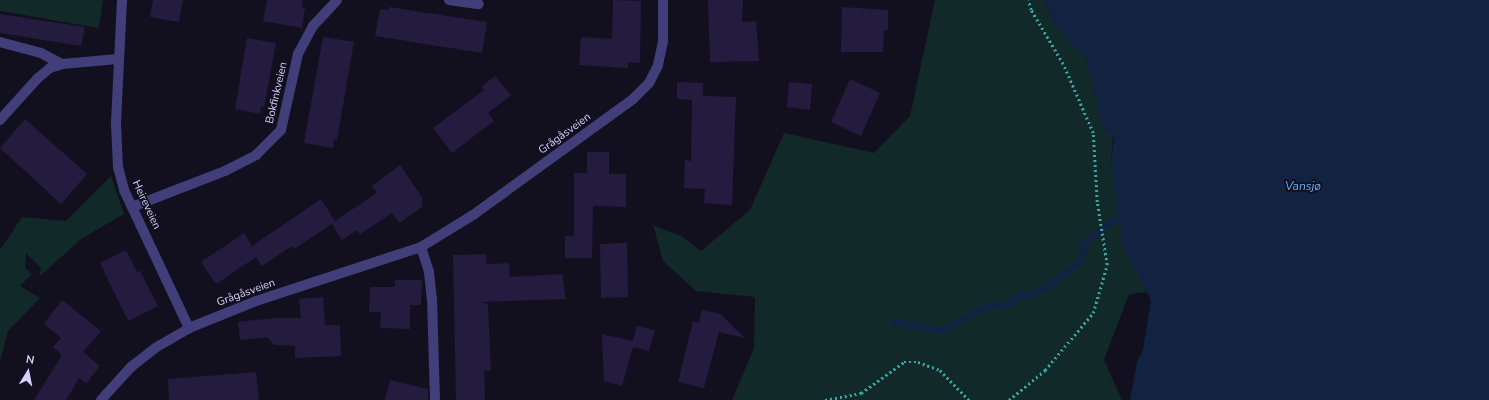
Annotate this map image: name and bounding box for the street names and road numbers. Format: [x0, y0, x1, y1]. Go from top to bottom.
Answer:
street label: Bokfinkveien [263, 61, 291, 125]
street label: Grågåsveien [536, 111, 594, 157]
street label: Heireveien [129, 178, 163, 232]
street label: Grågåsveien [215, 276, 277, 310]

